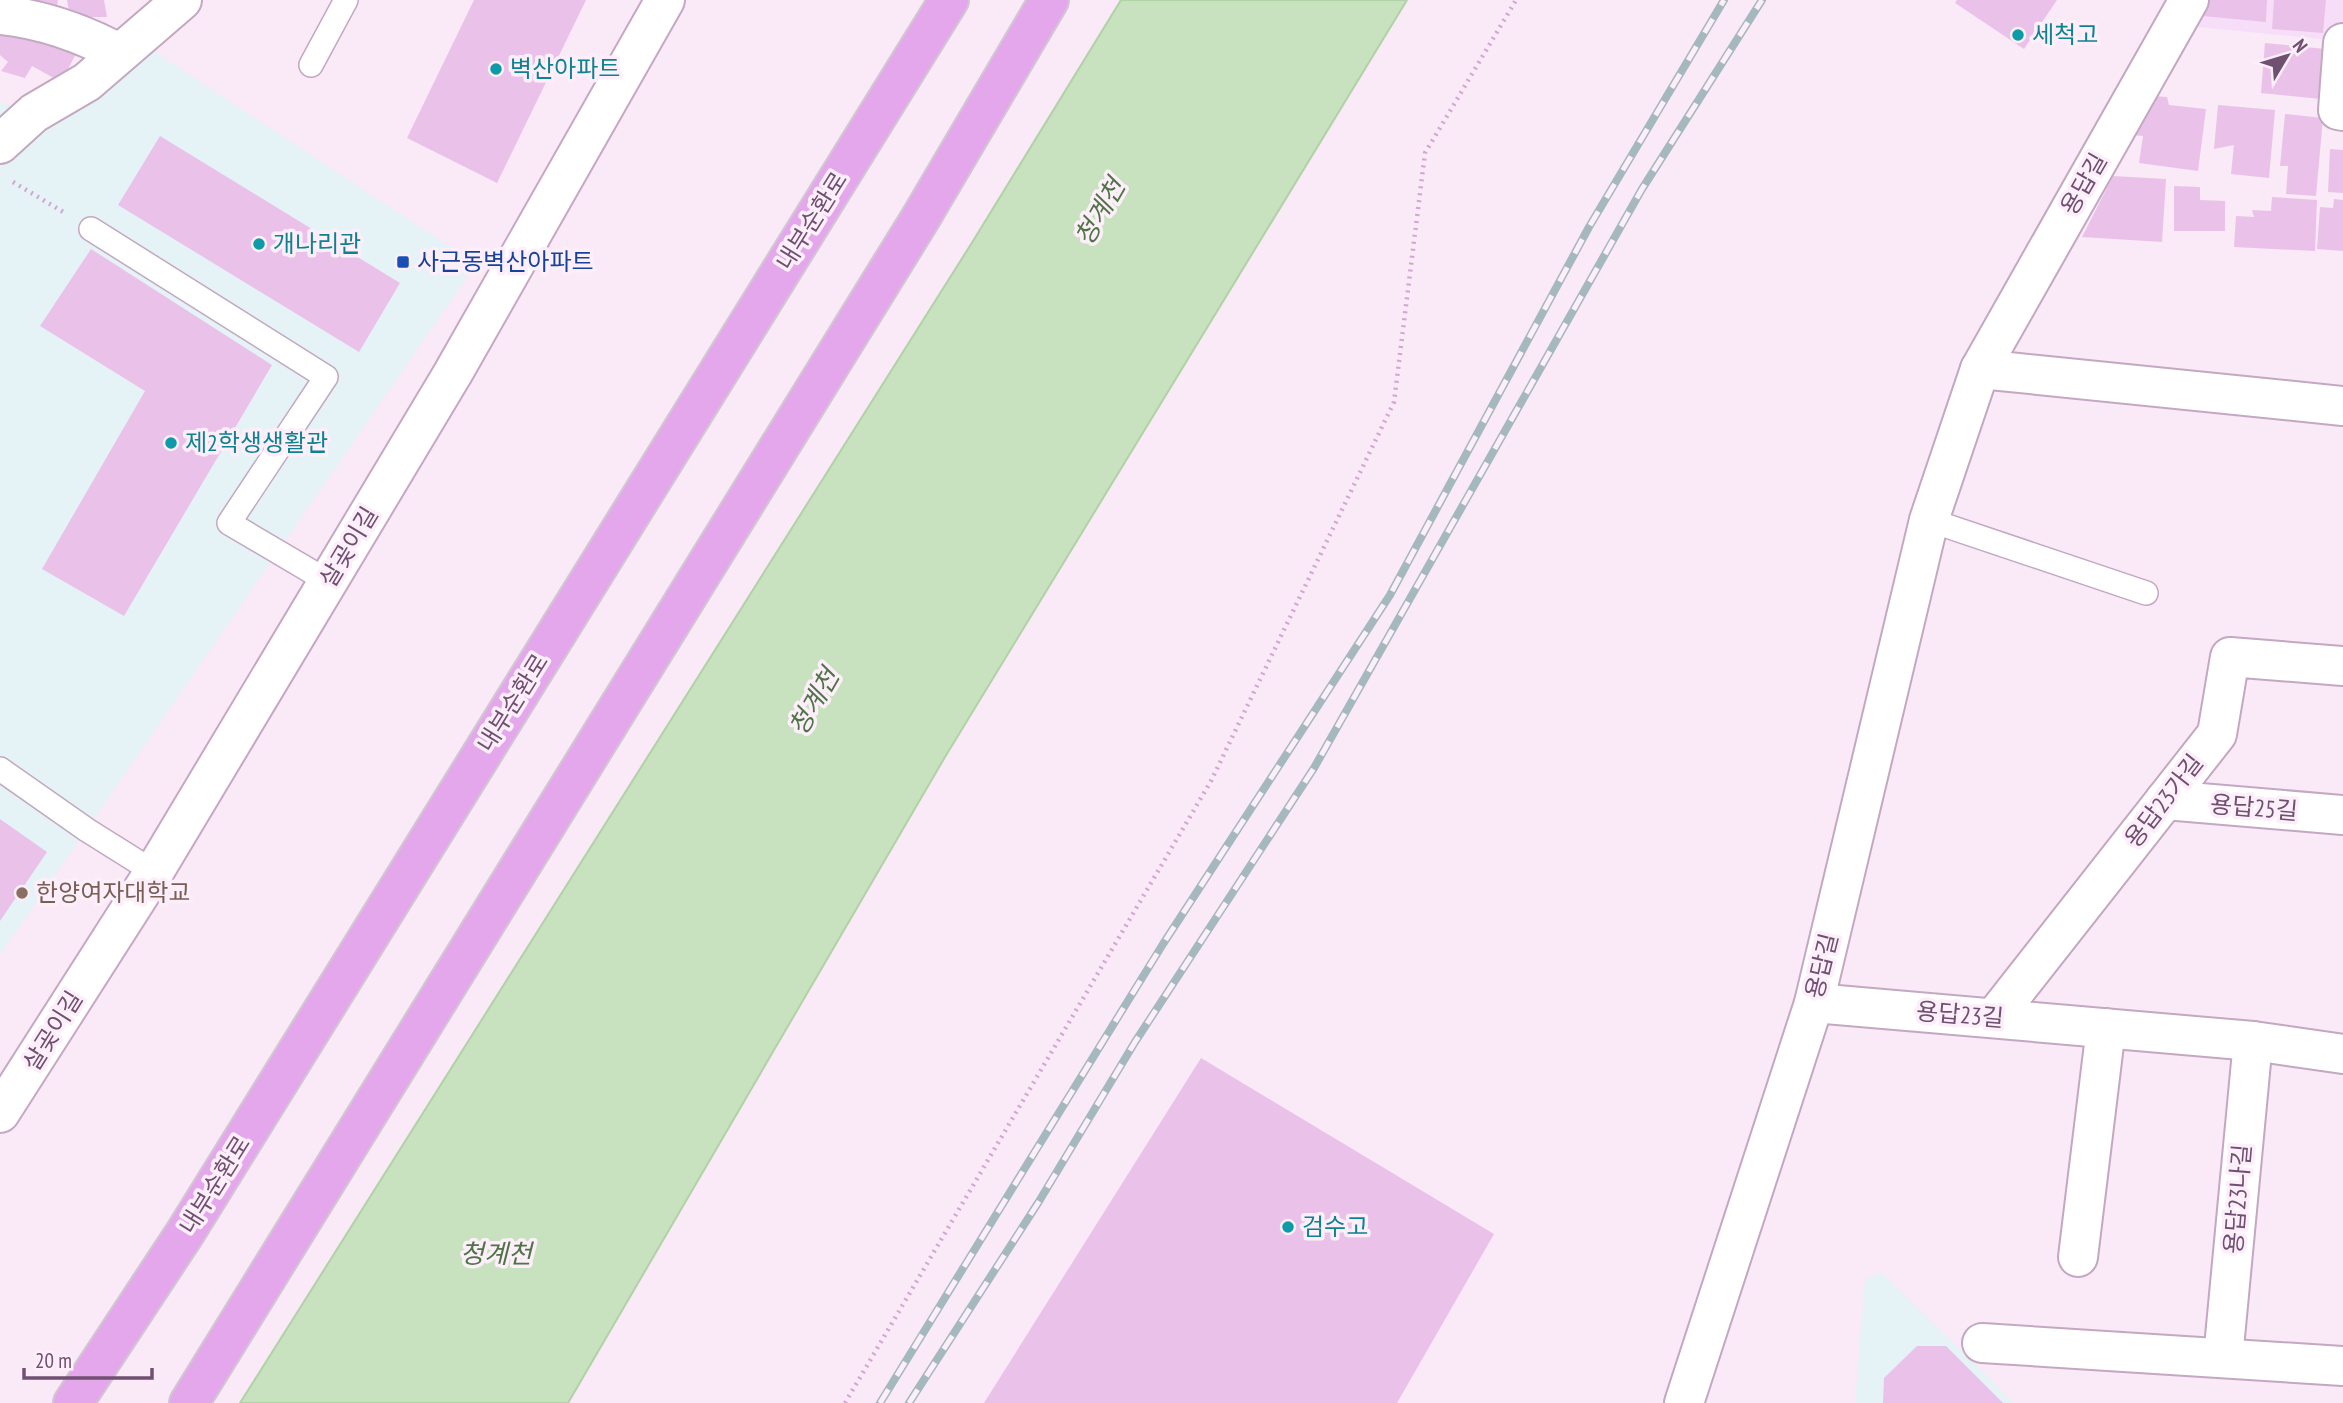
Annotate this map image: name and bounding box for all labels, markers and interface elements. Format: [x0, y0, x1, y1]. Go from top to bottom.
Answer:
place label: 세척고 [2032, 19, 2098, 50]
north arrow [2252, 21, 2322, 91]
marker: 세척고 [2010, 27, 2026, 43]
text: N [2288, 34, 2313, 57]
place label: 벽산아파트 [510, 53, 620, 84]
marker: 벽산아파트 [488, 61, 504, 77]
street label: 용답길 [2054, 147, 2114, 220]
street label: 내부순환로 [769, 166, 854, 276]
water label: 청계천 [1067, 170, 1133, 251]
place label: 개나리관 [273, 228, 361, 259]
marker: 개나리관 [251, 236, 267, 252]
place label: 사근동벽산아파트 [417, 246, 594, 277]
marker: 사근동벽산아파트 [395, 254, 411, 270]
place label: 제2학생생활관 [185, 427, 328, 458]
marker: 제2학생생활관 [163, 435, 179, 451]
street label: 살곶이길 [313, 501, 385, 593]
street label: 내부순환로 [470, 648, 555, 758]
water label: 청계천 [781, 660, 847, 741]
street label: 용답23가길 [2118, 748, 2210, 854]
street label: 용답25길 [2209, 788, 2299, 827]
place label: 한양여자대학교 [36, 877, 191, 908]
marker: 한양여자대학교 [14, 885, 30, 901]
street label: 용답길 [1798, 930, 1845, 1002]
street label: 살곶이길 [16, 985, 89, 1076]
street label: 용답23길 [1915, 995, 2005, 1034]
street label: 내부순환로 [172, 1130, 257, 1240]
street label: 용답23나길 [2217, 1143, 2258, 1255]
place label: 검수고 [1302, 1211, 1368, 1242]
marker: 검수고 [1280, 1219, 1296, 1235]
water label: 청계천 [460, 1237, 535, 1270]
scale bar [24, 1336, 152, 1380]
text: 20 m [35, 1347, 72, 1374]

